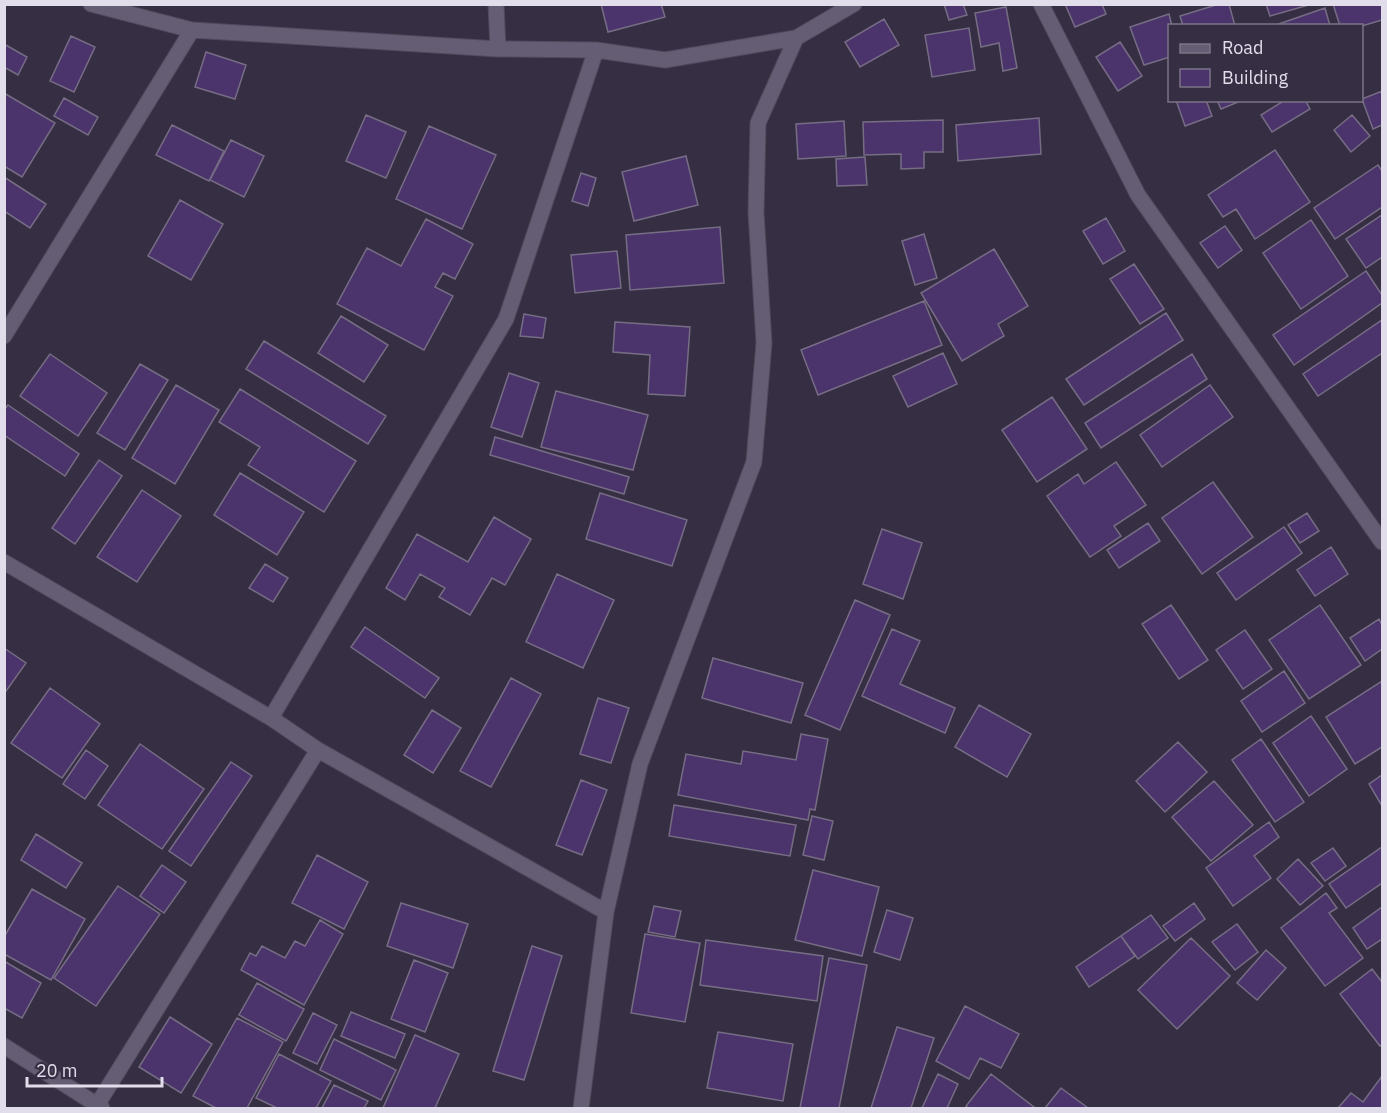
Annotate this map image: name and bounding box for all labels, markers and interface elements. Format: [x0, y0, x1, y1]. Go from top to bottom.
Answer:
legend [1168, 24, 1363, 102]
text: Road [1222, 36, 1263, 59]
text: Building [1222, 66, 1289, 89]
scale bar [27, 1050, 162, 1088]
text: 20 m [36, 1059, 78, 1082]

